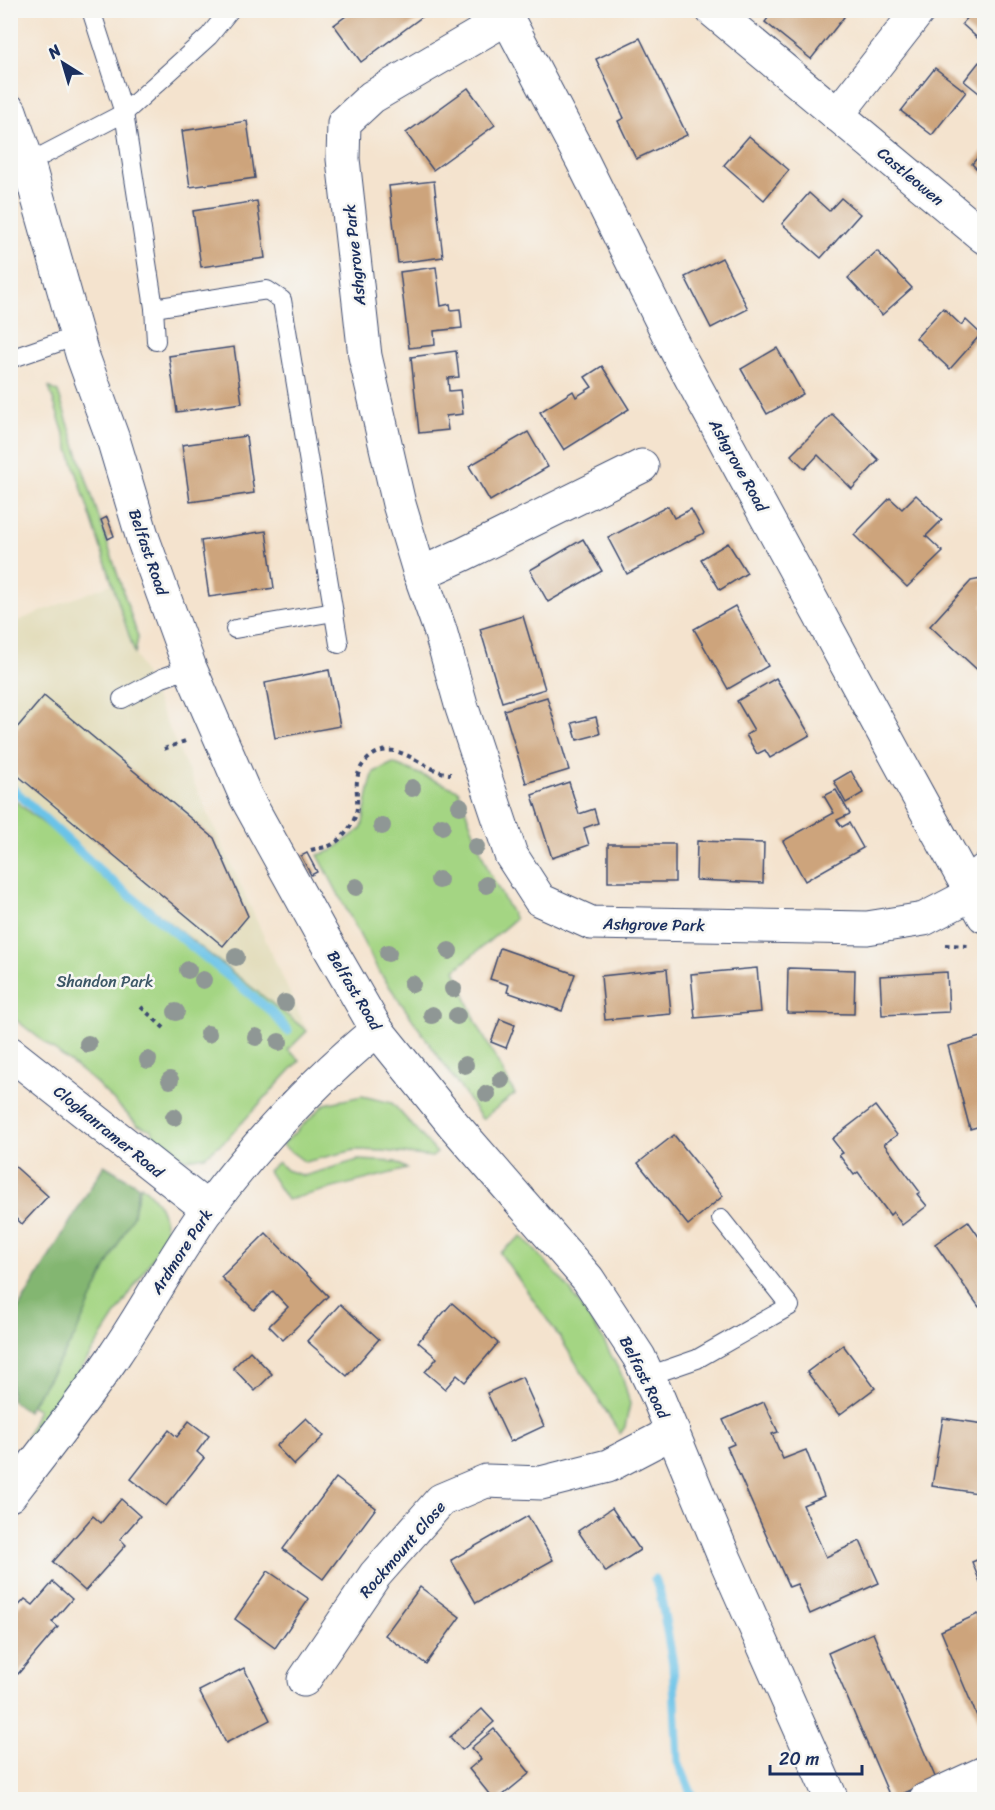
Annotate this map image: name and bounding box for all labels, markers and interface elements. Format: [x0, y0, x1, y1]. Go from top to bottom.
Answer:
north arrow [33, 33, 93, 93]
text: N [40, 36, 68, 67]
street label: Castleowen [870, 139, 951, 214]
street label: Ashgrove Park [335, 202, 374, 308]
street label: Ashgrove Road [700, 412, 777, 519]
street label: Belfast Road [120, 505, 177, 601]
street label: Ashgrove Park [602, 909, 706, 940]
street label: Belfast Road [319, 944, 391, 1037]
park label: Shandon Park [56, 967, 154, 996]
street label: Cloghanramer Road [47, 1077, 172, 1186]
street label: Ardmore Park [142, 1202, 220, 1301]
street label: Belfast Road [611, 1331, 679, 1425]
street label: Rockmount Close [352, 1494, 453, 1605]
scale bar [770, 1738, 862, 1776]
text: 20 m [779, 1743, 819, 1775]

